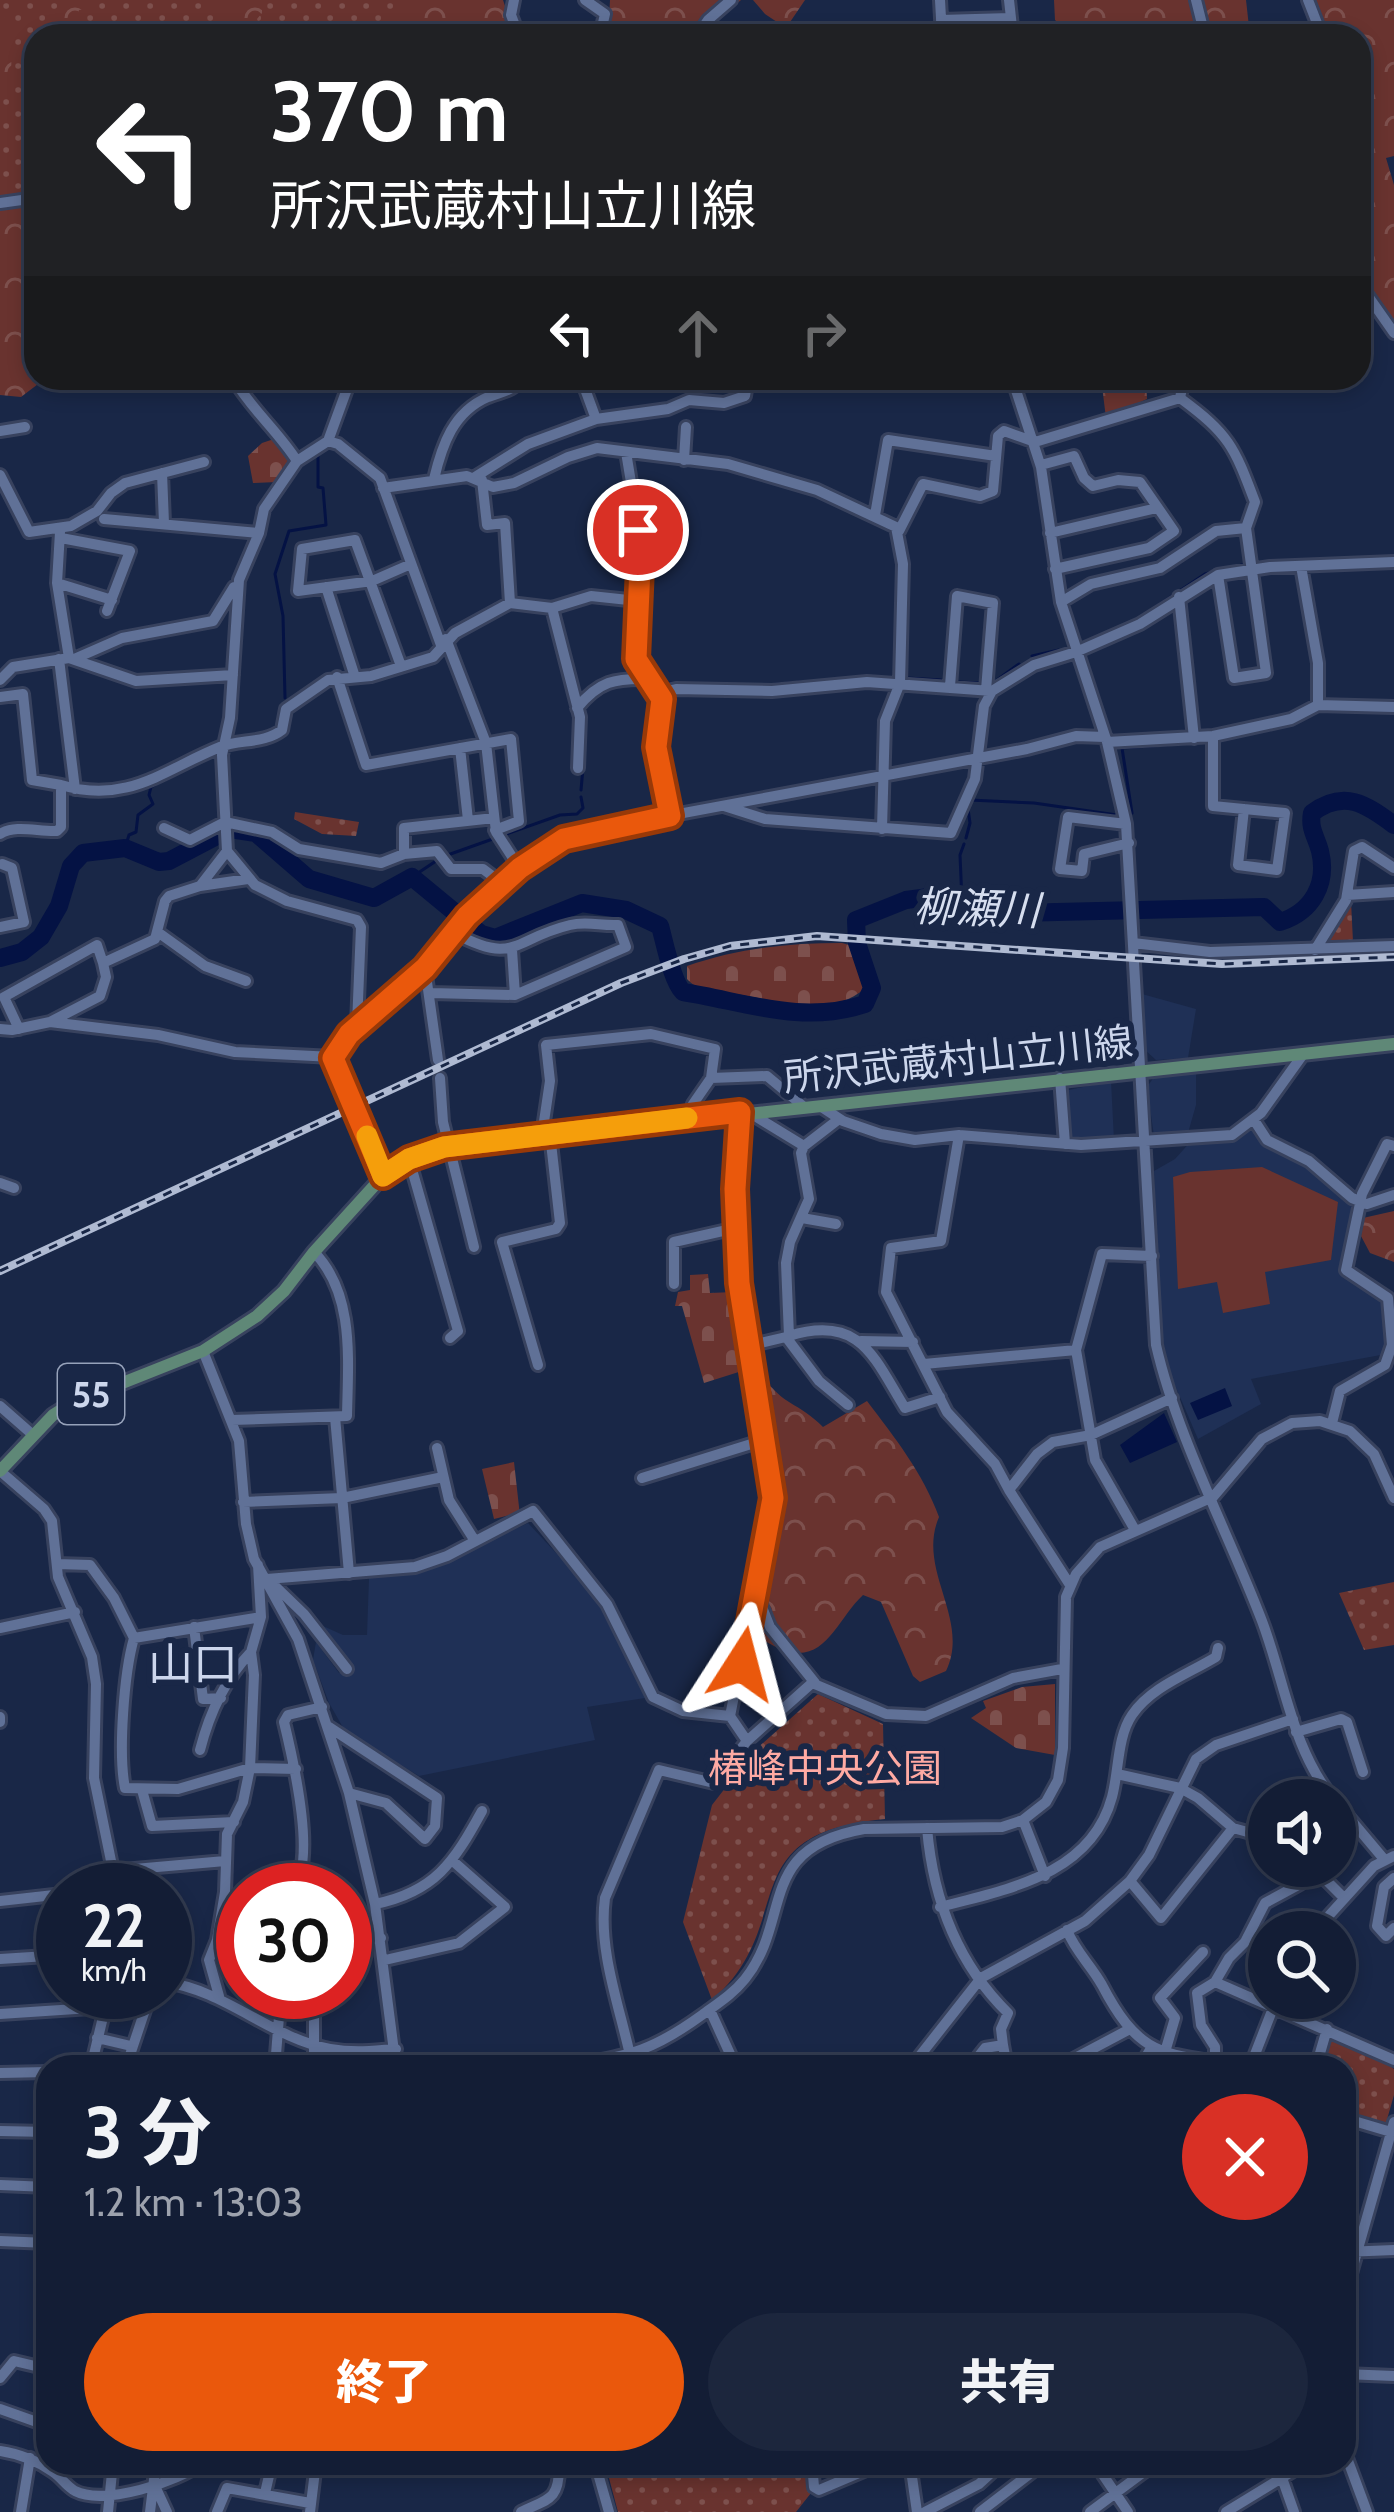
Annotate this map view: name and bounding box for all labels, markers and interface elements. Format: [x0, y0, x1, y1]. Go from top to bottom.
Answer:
text: 370 m [270, 60, 509, 162]
icon: left [72, 72, 228, 228]
text: 所沢武蔵村山立川線 [270, 173, 756, 239]
icon: left [539, 300, 605, 366]
icon: ahead [665, 300, 731, 366]
icon: right [791, 300, 857, 366]
pin [587, 479, 689, 581]
icon: arrive [605, 497, 671, 563]
water label: 柳瀬川 [913, 880, 1045, 936]
street label: 所沢武蔵村山立川線 [781, 1017, 1135, 1101]
road number: 55 [58, 1364, 124, 1424]
position arrow [679, 1601, 805, 1727]
district label: 山口 [148, 1637, 238, 1691]
park label: 椿峰中央公園 [708, 1744, 942, 1792]
map controls [1248, 1779, 1356, 2019]
button: sound [1248, 1779, 1356, 1887]
speed limit sign: 30 [216, 1863, 372, 2019]
text: 22 [82, 1889, 146, 1962]
button: search [1248, 1911, 1356, 2019]
text: km/h [81, 1952, 147, 1989]
text: 3 分 [84, 2089, 211, 2176]
button: close [1182, 2094, 1308, 2220]
text: 1.2 km · 13:03 [84, 2178, 303, 2226]
button: 終了 [84, 2313, 684, 2451]
button: 共有 [708, 2313, 1308, 2451]

